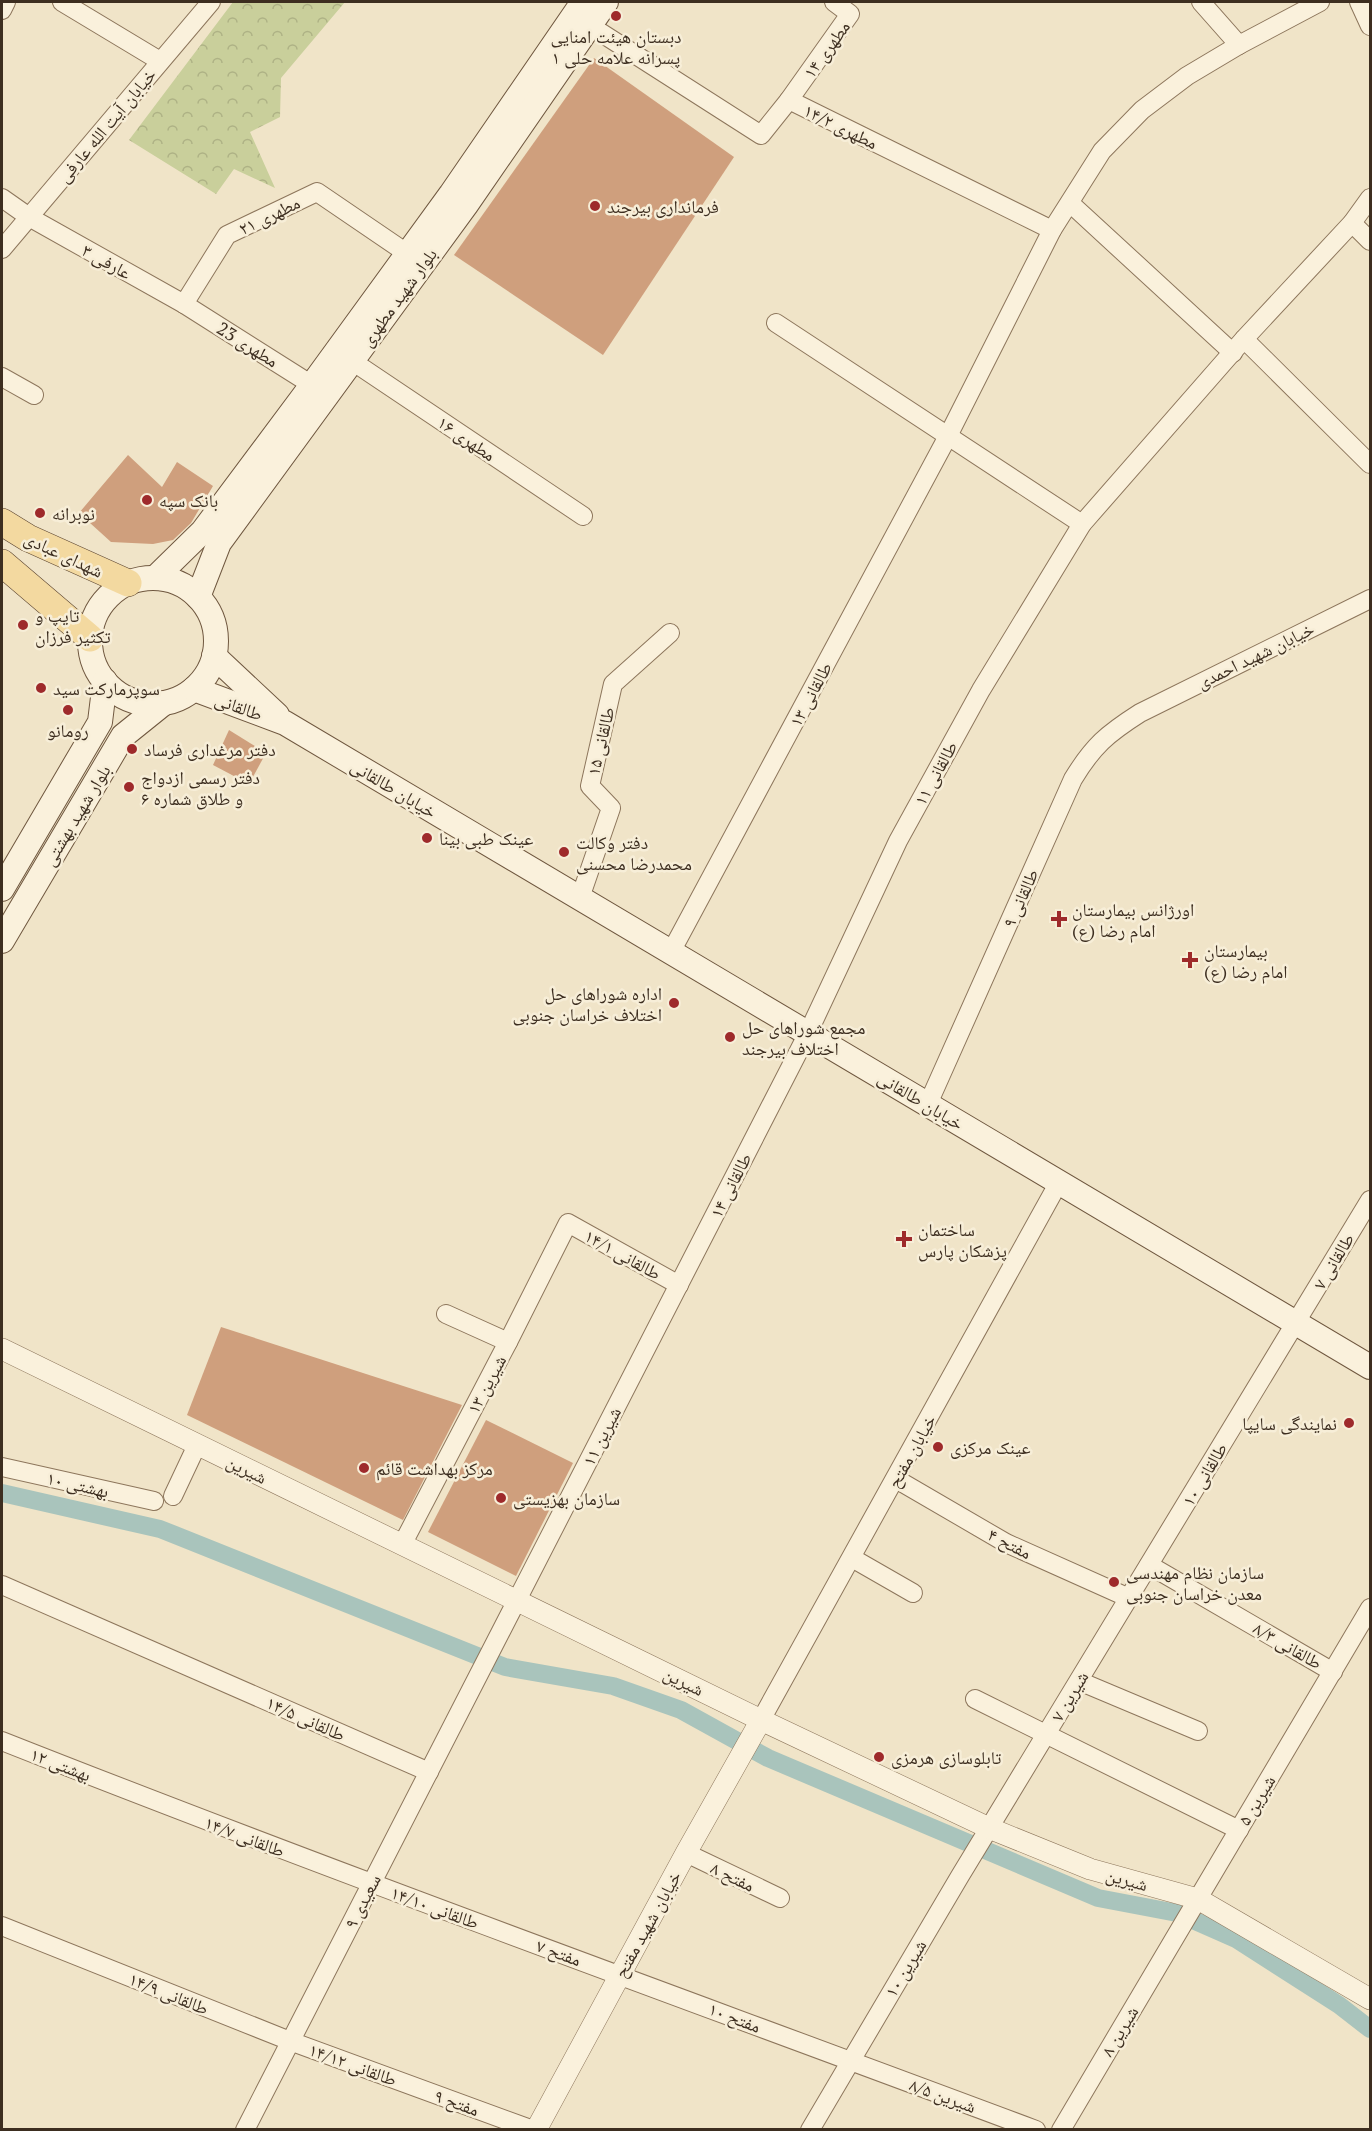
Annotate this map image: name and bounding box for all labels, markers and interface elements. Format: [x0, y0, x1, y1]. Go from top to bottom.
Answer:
marker: دبستان هیئت امنایی پسرانه علامه حلی ۱ [609, 9, 623, 23]
street label: مطهری ۱۴ [797, 16, 855, 82]
place label: دبستان هیئت امنایی پسرانه علامه حلی ۱ [550, 24, 682, 69]
street label: خیابان آیت الله عارفی [51, 63, 161, 187]
street label: مطهری ۱۴/۲ [800, 98, 882, 154]
street label: مطهری ۲۱ [234, 190, 304, 240]
place label: فرمانداری بیرجند [607, 194, 719, 218]
marker: فرمانداری بیرجند [588, 199, 602, 213]
street label: عارفی ۳ [78, 238, 136, 284]
street label: بلوار شهید مطهری [354, 243, 442, 351]
street label: مطهری 23 [213, 316, 283, 372]
street label: مطهری ۱۶ [433, 410, 501, 466]
place label: بانک سپه [159, 488, 218, 512]
marker: بانک سپه [140, 493, 154, 507]
place label: نوبرانه [52, 501, 95, 525]
marker: نوبرانه [33, 506, 47, 520]
street label: شهدای عبادی [21, 525, 107, 583]
place label: تایپ و تکثیر فرزان [35, 603, 111, 648]
street label: خیابان شهید احمدی [1192, 616, 1318, 694]
marker: تایپ و تکثیر فرزان [16, 618, 30, 632]
street label: طالقانی ۱۳ [783, 658, 837, 730]
place label: سوپرمارکت سید [53, 676, 160, 700]
marker: سوپرمارکت سید [34, 681, 48, 695]
street label: طالقانی [212, 686, 266, 726]
marker: رومانو [61, 703, 75, 717]
street label: طالقانی ۱۵ [580, 704, 620, 778]
place label: رومانو [47, 718, 89, 742]
place label: دفتر مرغداری فرساد [144, 737, 276, 761]
street label: طالقانی ۱۱ [908, 737, 962, 809]
marker: دفتر مرغداری فرساد [125, 742, 139, 756]
street label: خیابان طالقانی [347, 753, 441, 823]
street label: بلوار شهید بهشتی [36, 760, 116, 870]
place label: دفتر رسمی ازدواج و طلاق شماره ۶ [141, 765, 260, 810]
marker: دفتر رسمی ازدواج و طلاق شماره ۶ [122, 780, 136, 794]
place label: عینک طبی بینا [439, 826, 533, 850]
place label: دفتر وکالت محمدرضا محسنی [576, 830, 692, 875]
marker: عینک طبی بینا [420, 831, 434, 845]
marker: دفتر وکالت محمدرضا محسنی [557, 845, 571, 859]
street label: طالقانی ۹ [997, 865, 1043, 931]
place label: اورژانس بیمارستان امام رضا (ع) [1072, 897, 1194, 943]
marker: اورژانس بیمارستان امام رضا (ع) [1050, 910, 1068, 928]
place label: بیمارستان امام رضا (ع) [1204, 938, 1287, 984]
marker: بیمارستان امام رضا (ع) [1181, 951, 1199, 969]
place label: اداره شوراهای حل اختلاف خراسان جنوبی [512, 981, 662, 1026]
marker: اداره شوراهای حل اختلاف خراسان جنوبی [667, 996, 681, 1010]
place label: مجمع شوراهای حل اختلاف بیرجند [742, 1015, 865, 1060]
marker: مجمع شوراهای حل اختلاف بیرجند [723, 1030, 737, 1044]
street label: خیابان طالقانی [874, 1065, 968, 1135]
street label: طالقانی ۱۴ [703, 1149, 757, 1221]
place label: ساختمان پزشکان پارس [918, 1217, 1007, 1262]
street label: طالقانی ۱۴/۱ [580, 1223, 666, 1285]
street label: طالقانی ۷ [1307, 1228, 1359, 1294]
marker: ساختمان پزشکان پارس [895, 1230, 913, 1248]
street label: شیرین ۱۳ [461, 1351, 511, 1417]
street label: شیرین ۱۱ [576, 1403, 626, 1469]
street label: خیابان مفتح [881, 1410, 942, 1493]
place label: نمایندگی سایپا [1242, 1411, 1337, 1435]
marker: نمایندگی سایپا [1342, 1416, 1356, 1430]
place label: عینک مرکزی [950, 1435, 1031, 1459]
street label: طالقانی ۱۰ [1176, 1438, 1232, 1510]
marker: عینک مرکزی [931, 1440, 945, 1454]
street label: شیرین [223, 1449, 271, 1489]
place label: مرکز بهداشت قائم [376, 1456, 493, 1481]
marker: مرکز بهداشت قائم [357, 1461, 371, 1475]
street label: بهشتی ۱۰ [45, 1465, 112, 1503]
place label: سازمان بهزیستی [513, 1486, 620, 1510]
marker: سازمان بهزیستی [494, 1491, 508, 1505]
street label: مفتح ۴ [984, 1522, 1036, 1565]
place label: سازمان نظام مهندسی معدن خراسان جنوبی [1126, 1560, 1264, 1605]
marker: سازمان نظام مهندسی معدن خراسان جنوبی [1107, 1575, 1121, 1589]
street label: طالقانی ۸/۳ [1249, 1616, 1327, 1674]
street label: شیرین [660, 1661, 708, 1701]
street label: شیرین ۷ [1045, 1666, 1093, 1726]
street label: طالقانی ۱۴/۵ [263, 1690, 349, 1746]
street label: بهشتی ۱۲ [27, 1741, 95, 1787]
place label: تابلوسازی هرمزی [891, 1745, 1001, 1769]
marker: تابلوسازی هرمزی [872, 1750, 886, 1764]
street label: شیرین ۵ [1232, 1770, 1280, 1830]
street label: طالقانی ۱۴/۷ [202, 1810, 288, 1862]
street label: مفتح ۸ [707, 1855, 759, 1898]
street label: شیرین [1103, 1862, 1151, 1896]
street label: خیابان شهید مفتح [608, 1866, 687, 1982]
street label: سعیدی ۹ [338, 1870, 386, 1932]
street label: طالقانی ۱۴/۱۰ [388, 1880, 482, 1934]
street label: مفتح ۷ [533, 1933, 585, 1972]
street label: شیرین ۱۰ [879, 1935, 931, 2001]
street label: طالقانی ۱۴/۹ [126, 1966, 212, 2020]
street label: مفتح ۱۰ [705, 1996, 765, 2039]
street label: شیرین ۸ [1095, 2001, 1143, 2061]
street label: طالقانی ۱۴/۱۲ [306, 2037, 400, 2091]
street label: شیرین ۸/۵ [906, 2072, 980, 2118]
street label: مفتح ۹ [431, 2083, 483, 2122]

